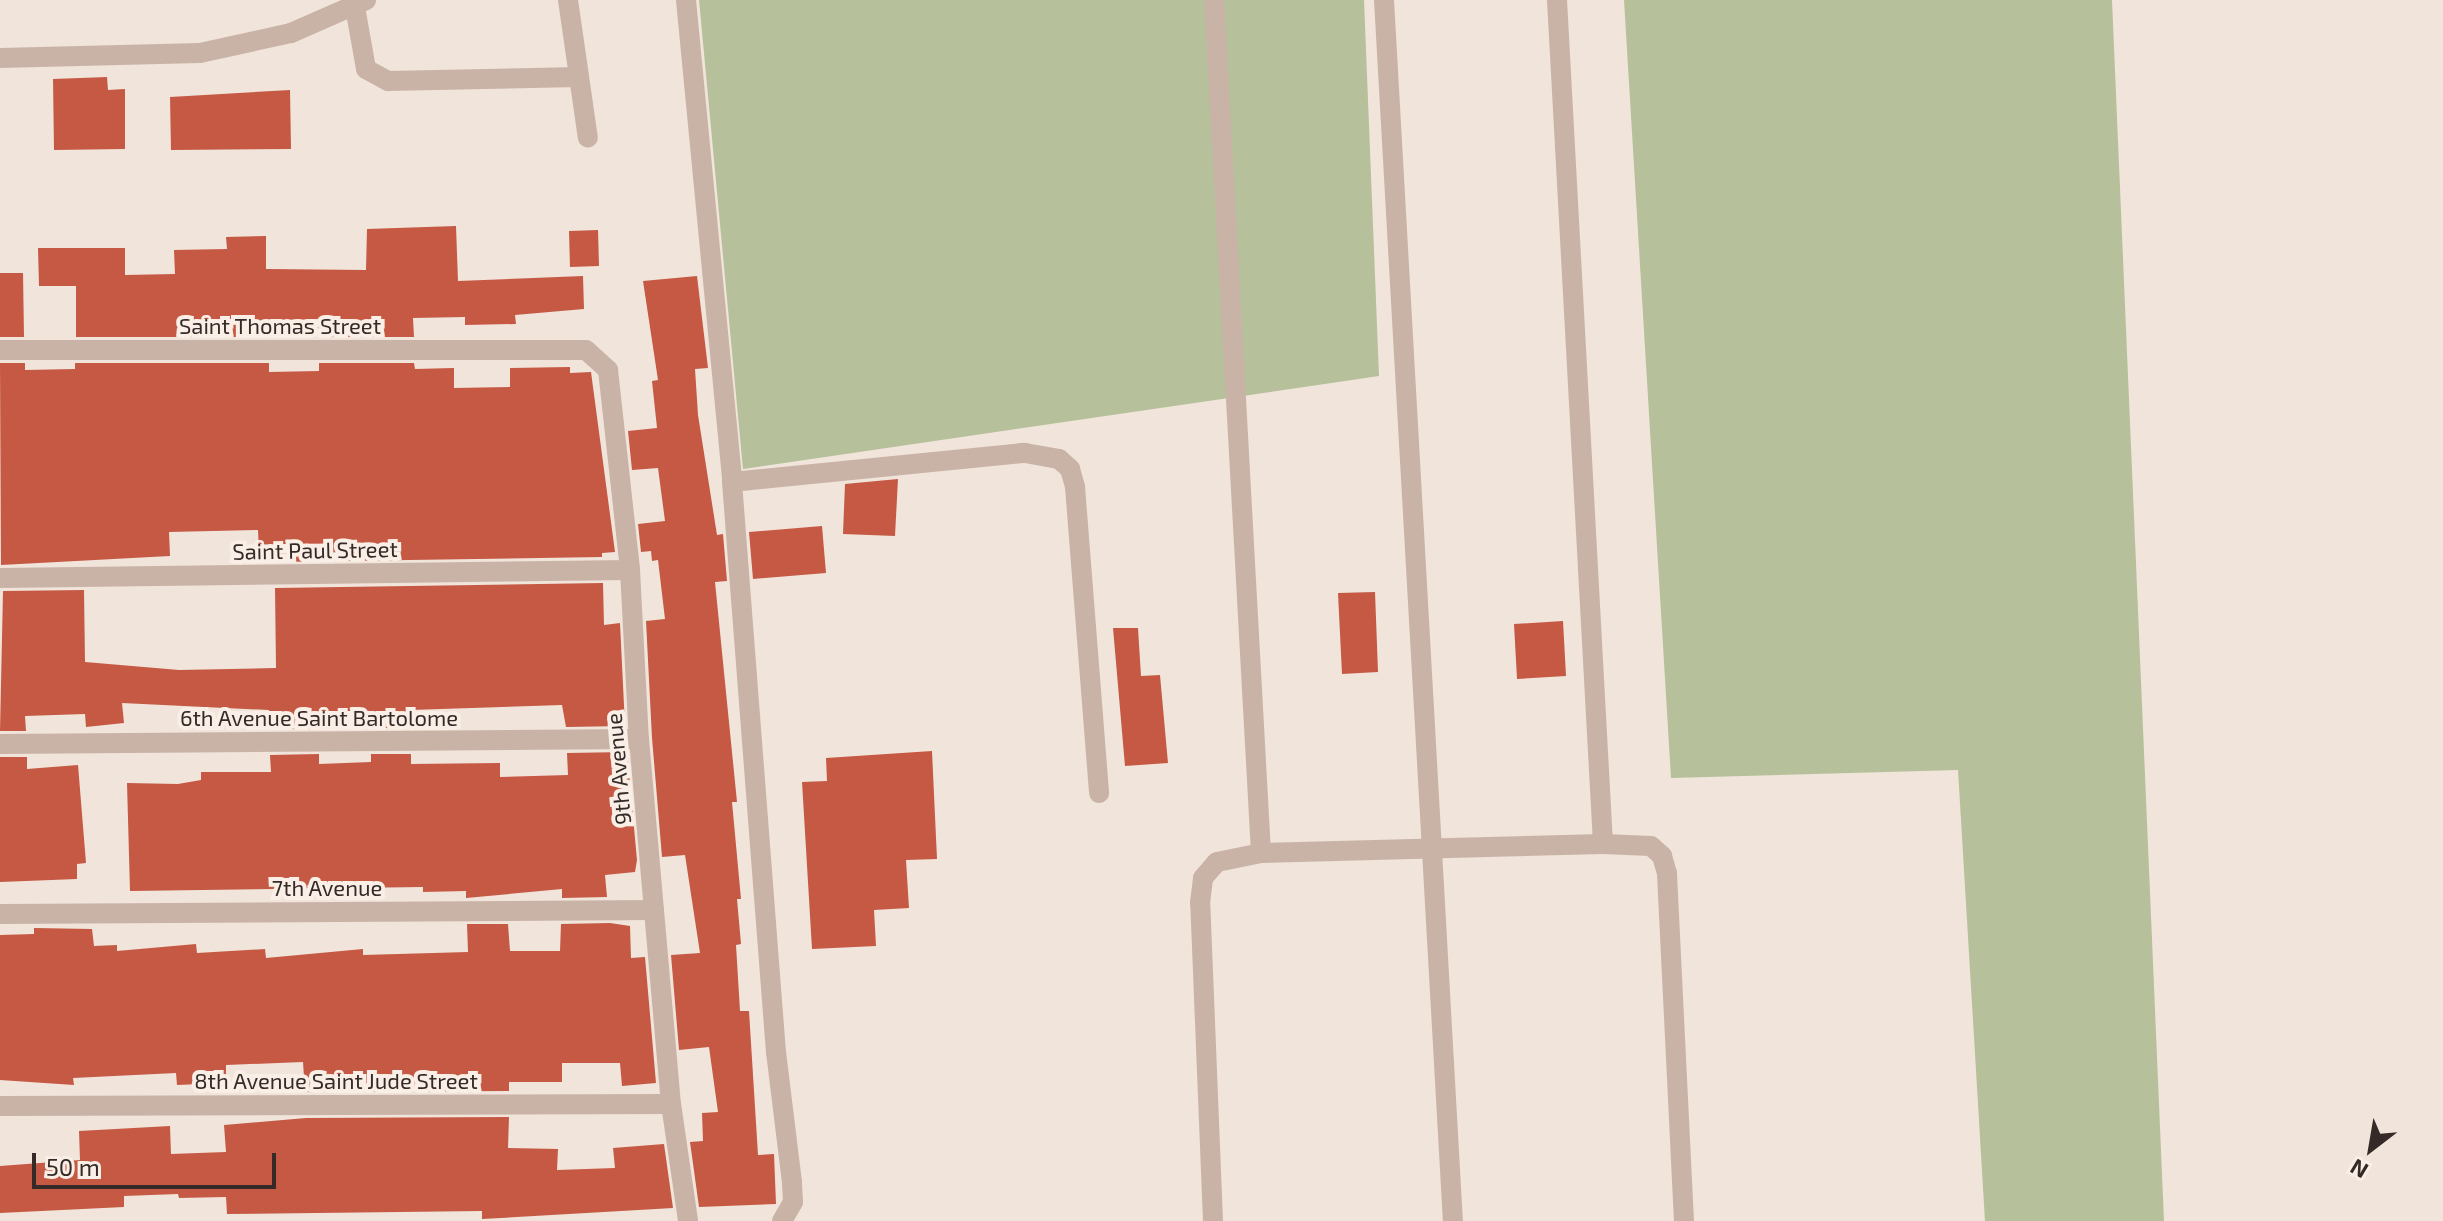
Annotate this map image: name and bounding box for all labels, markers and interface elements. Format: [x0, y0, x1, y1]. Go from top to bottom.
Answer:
street label: Saint Thomas Street [179, 313, 381, 339]
street label: Saint Paul Street [232, 535, 398, 565]
street label: 6th Avenue Saint Bartolome [180, 705, 458, 731]
street label: 9th Avenue [600, 712, 636, 826]
street label: 7th Avenue [271, 875, 383, 901]
street label: 8th Avenue Saint Jude Street [194, 1068, 478, 1094]
north arrow [2331, 1109, 2411, 1189]
scale bar [36, 1137, 280, 1187]
text: 50 m [46, 1152, 100, 1181]
text: N [2345, 1154, 2372, 1185]

